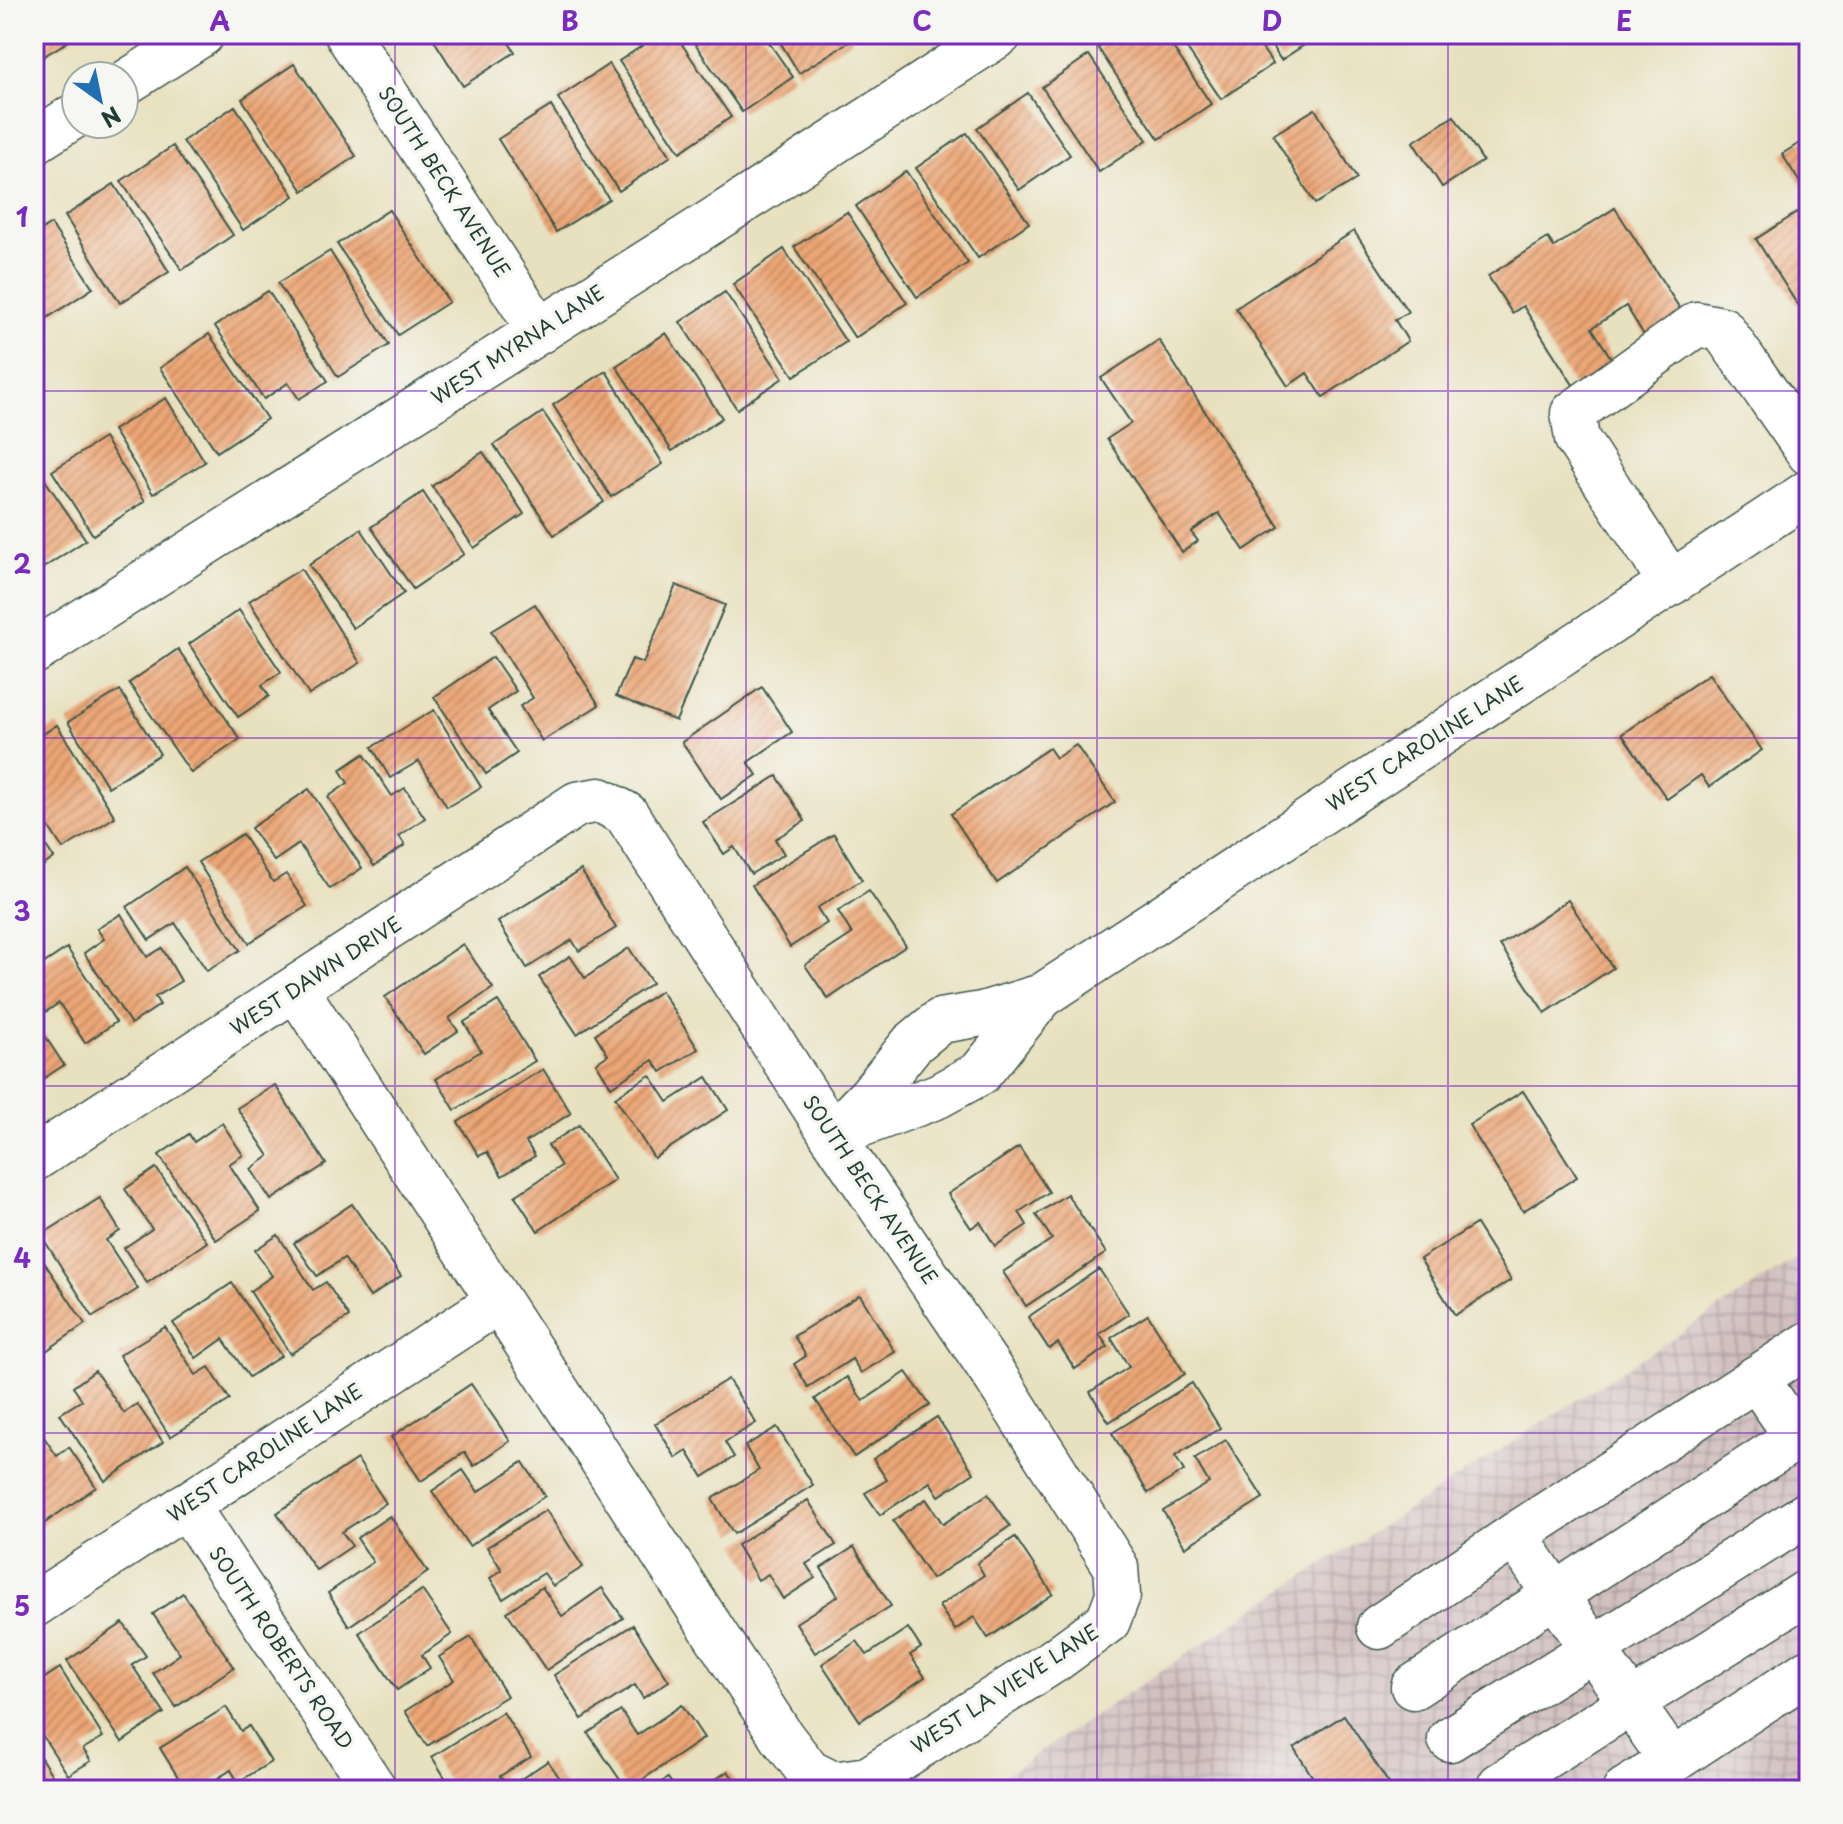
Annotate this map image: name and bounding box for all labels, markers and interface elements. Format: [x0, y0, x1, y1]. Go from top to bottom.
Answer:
text: A [210, 1, 230, 40]
text: B [561, 1, 579, 40]
text: C [912, 1, 932, 40]
text: D [1262, 1, 1282, 40]
text: E [1616, 1, 1632, 40]
north arrow [60, 60, 140, 140]
street label: SOUTH BECK AVENUE [372, 80, 518, 283]
text: N [95, 99, 128, 137]
text: 1 [16, 197, 28, 236]
street label: WEST MYRNA LANE [425, 277, 610, 411]
text: 2 [13, 544, 31, 583]
street label: WEST CAROLINE LANE [1320, 668, 1529, 818]
text: 3 [13, 891, 31, 930]
street label: WEST DAWN DRIVE [224, 908, 407, 1042]
street label: SOUTH BECK AVENUE [796, 1089, 945, 1290]
text: 4 [13, 1238, 31, 1277]
street label: WEST CAROLINE LANE [161, 1375, 368, 1529]
street label: SOUTH ROBERTS ROAD [203, 1540, 361, 1755]
text: 5 [14, 1586, 30, 1625]
street label: WEST LA VIEVE LANE [905, 1616, 1104, 1760]

